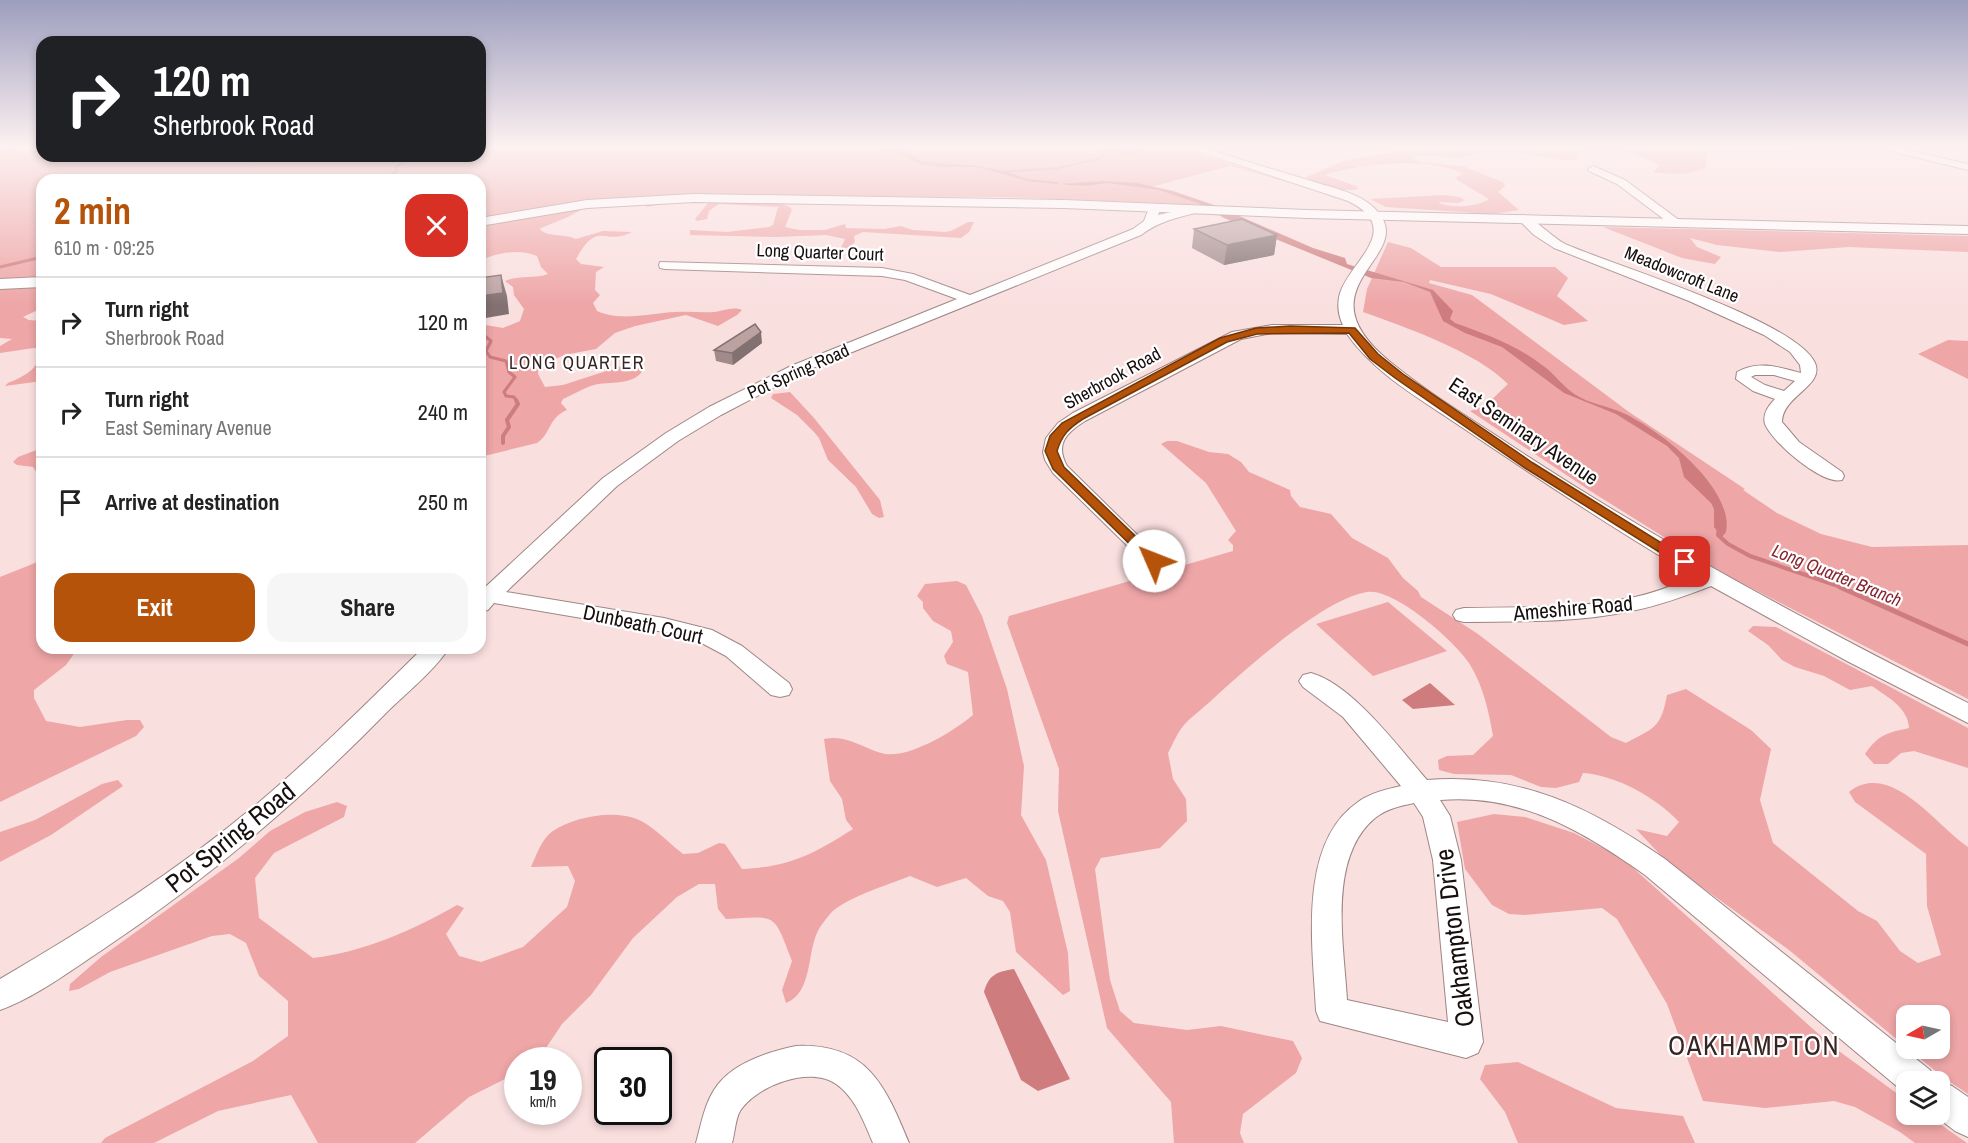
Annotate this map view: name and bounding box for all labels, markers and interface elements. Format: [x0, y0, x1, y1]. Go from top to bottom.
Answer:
text: 120 m [153, 53, 251, 109]
icon: right [54, 60, 132, 138]
text: Sherbrook Road [153, 107, 314, 143]
text: 2 min [54, 187, 131, 235]
button: close [405, 194, 468, 257]
text: 610 m · 09:25 [54, 234, 154, 261]
street label: Long Quarter Court [756, 237, 884, 267]
street label: Meadowcroft Lane [1621, 240, 1743, 308]
text: Turn right [105, 294, 189, 324]
icon: right [54, 306, 87, 339]
text: 120 m [418, 307, 468, 337]
text: Sherbrook Road [105, 324, 224, 351]
street label: Pot Spring Road [743, 337, 853, 405]
street label: Sherbrook Road [1059, 341, 1165, 415]
district label: LONG QUARTER [509, 350, 645, 375]
street label: East Seminary Avenue [1443, 370, 1605, 492]
text: Turn right [105, 384, 189, 414]
icon: right [54, 396, 87, 429]
text: 240 m [418, 397, 468, 427]
text: East Seminary Avenue [105, 414, 272, 441]
icon: arrive [54, 486, 87, 519]
text: Arrive at destination [105, 487, 279, 517]
text: 250 m [418, 487, 468, 517]
position arrow [1122, 529, 1186, 593]
pin [1659, 536, 1710, 587]
water label: Long Quarter Branch [1768, 538, 1906, 612]
icon: arrive [1668, 545, 1701, 578]
button: Exit [54, 573, 255, 642]
button: Share [267, 573, 468, 642]
street label: Ameshire Road [1511, 588, 1634, 628]
street label: Dunbeath Court [581, 597, 706, 651]
street label: Pot Spring Road [158, 774, 302, 900]
street label: Oakhampton Drive [1426, 847, 1482, 1029]
north arrow [1896, 1005, 1950, 1059]
map controls [1896, 1005, 1950, 1125]
district label: OAKHAMPTON [1668, 1027, 1840, 1063]
speed limit sign: 30 [594, 1047, 672, 1125]
text: 19 [529, 1059, 557, 1099]
button: layers [1896, 1071, 1950, 1125]
text: km/h [530, 1091, 556, 1112]

